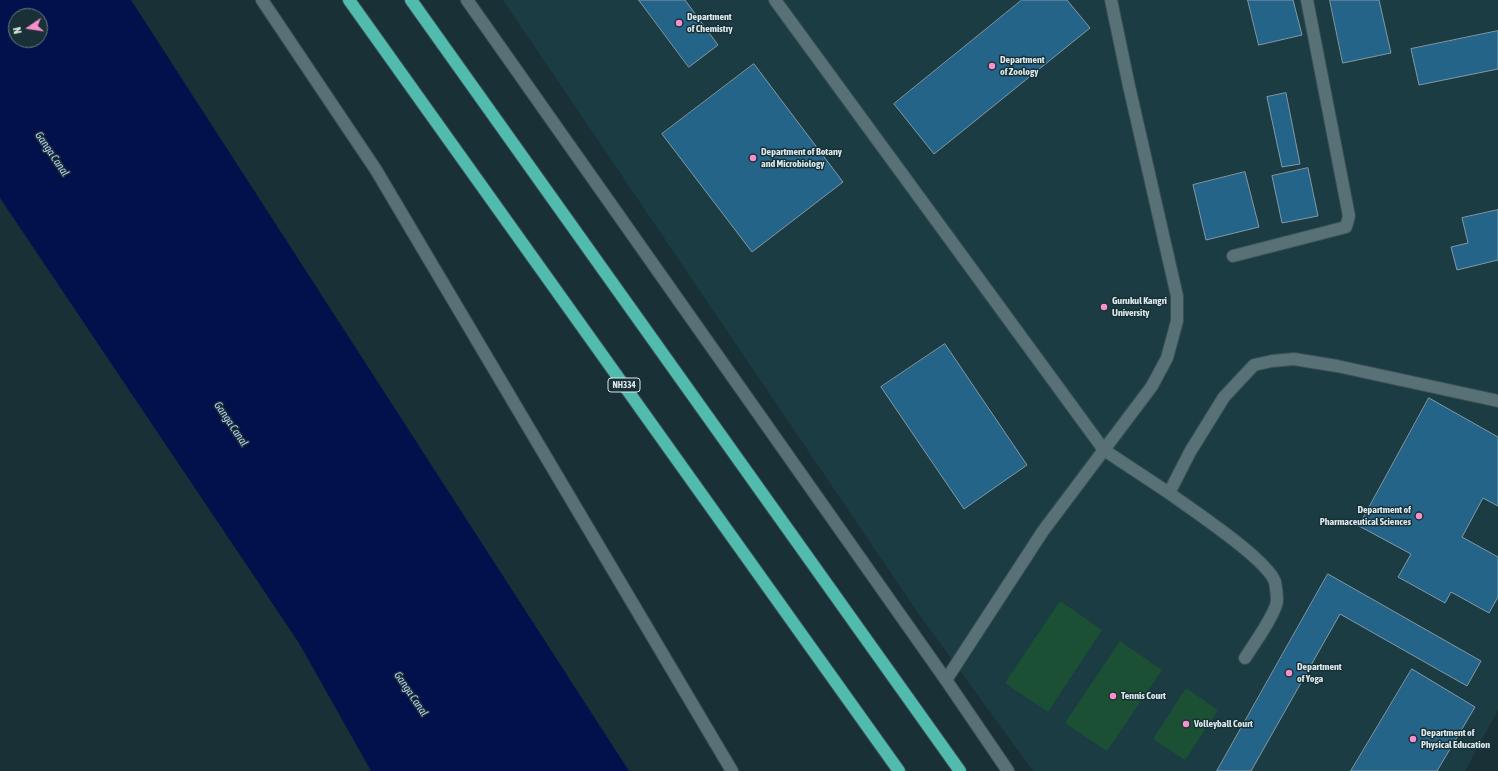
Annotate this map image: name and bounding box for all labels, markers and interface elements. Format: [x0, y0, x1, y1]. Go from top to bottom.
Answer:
north arrow [8, 8, 48, 48]
place label: Department of Chemistry [687, 11, 733, 34]
marker: Department of Chemistry [674, 18, 684, 28]
text: N [11, 26, 24, 35]
place label: Department of Zoology [1000, 54, 1045, 78]
marker: Department of Zoology [987, 61, 997, 71]
water label: Ganga Canal [32, 129, 72, 179]
place label: Department of Botany and Microbiology [761, 146, 842, 170]
marker: Department of Botany and Microbiology [748, 153, 758, 163]
place label: Gurukul Kangri University [1112, 295, 1167, 318]
marker: Gurukul Kangri University [1099, 302, 1109, 312]
road number: NH334 [608, 378, 640, 392]
water label: Ganga Canal [211, 399, 251, 449]
place label: Department of Pharmaceutical Sciences [1320, 504, 1411, 528]
marker: Department of Pharmaceutical Sciences [1414, 511, 1424, 521]
place label: Department of Yoga [1297, 661, 1342, 684]
marker: Department of Yoga [1284, 668, 1294, 678]
water label: Ganga Canal [391, 669, 431, 719]
place label: Tennis Court [1121, 690, 1166, 702]
marker: Tennis Court [1108, 691, 1118, 701]
place label: Volleyball Court [1194, 718, 1253, 730]
marker: Volleyball Court [1181, 719, 1191, 729]
place label: Department of Physical Education [1421, 727, 1490, 750]
marker: Department of Physical Education [1408, 734, 1418, 744]

